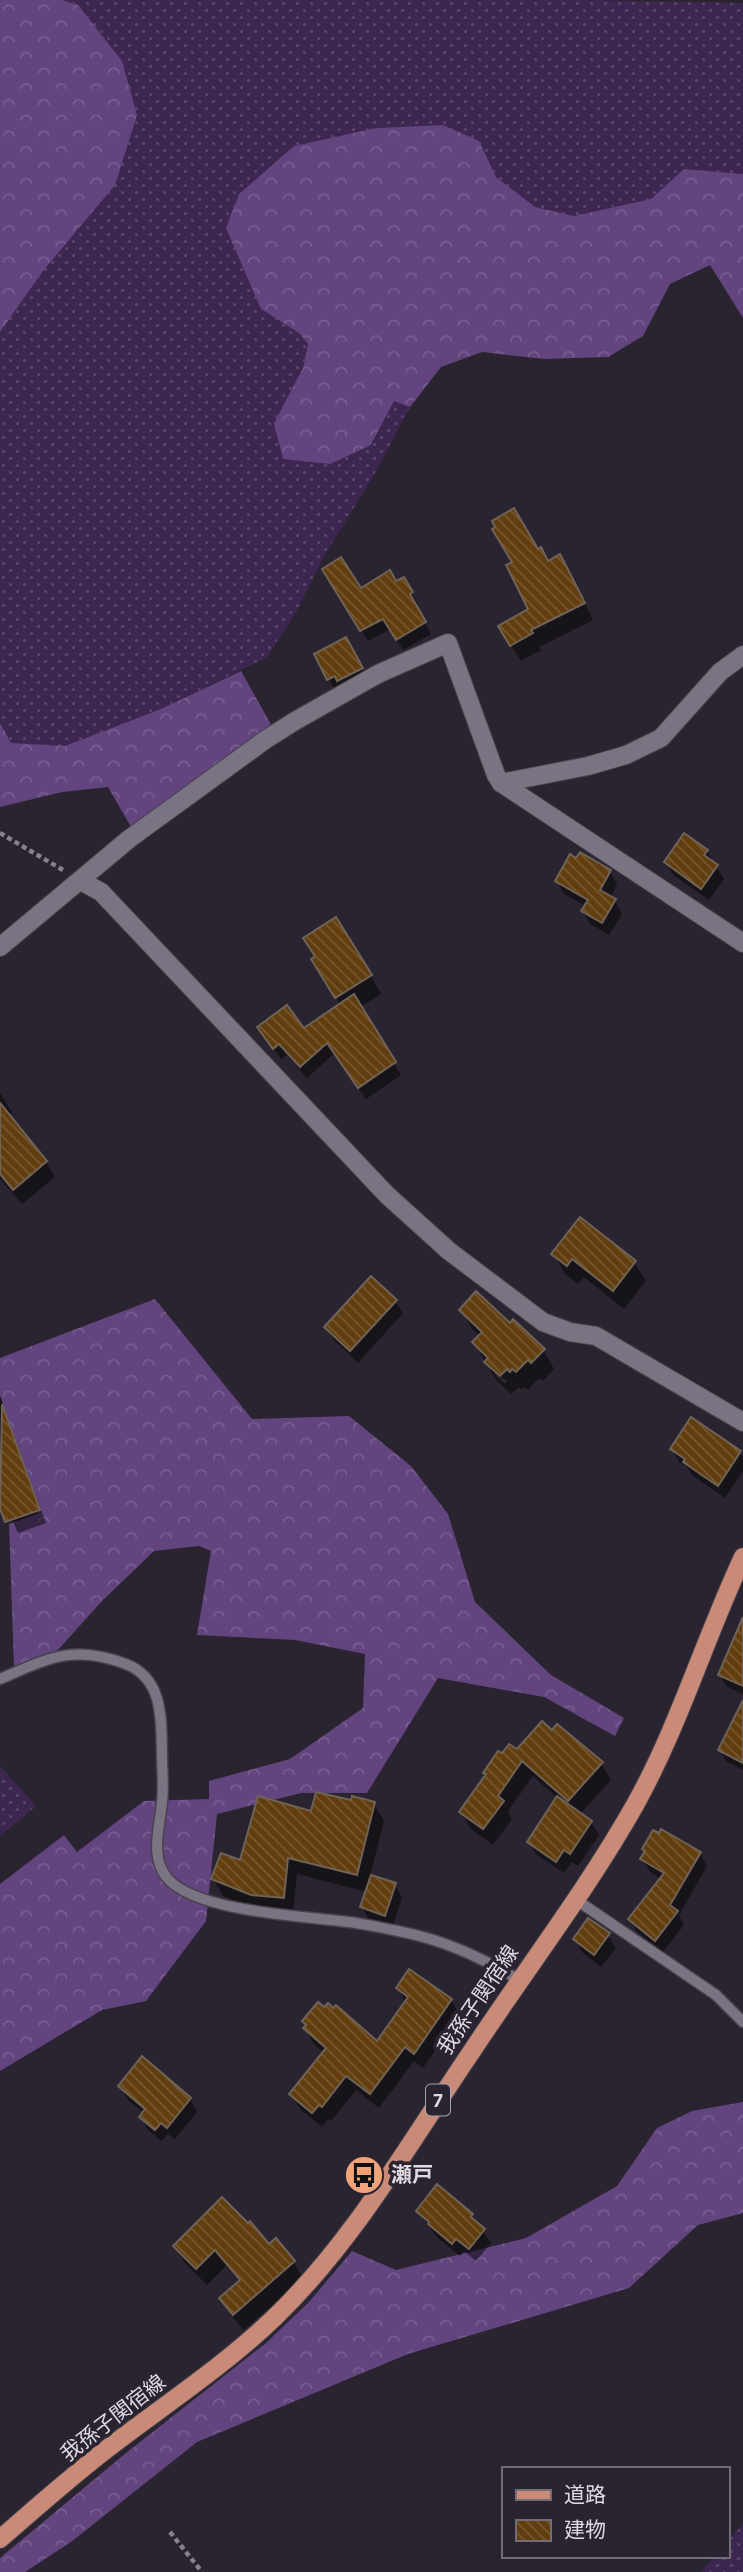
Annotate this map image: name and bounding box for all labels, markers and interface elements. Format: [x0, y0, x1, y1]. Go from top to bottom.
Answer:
street label: 我孫子関宿線 [433, 1941, 523, 2059]
road number: 7 [426, 2084, 450, 2116]
bus stop icon: 瀬戸 [343, 2154, 385, 2196]
place label: 瀬戸 [391, 2163, 433, 2187]
street label: 我孫子関宿線 [56, 2370, 170, 2466]
legend [502, 2467, 729, 2558]
text: 道路 [564, 2483, 606, 2507]
text: 建物 [564, 2518, 606, 2542]

